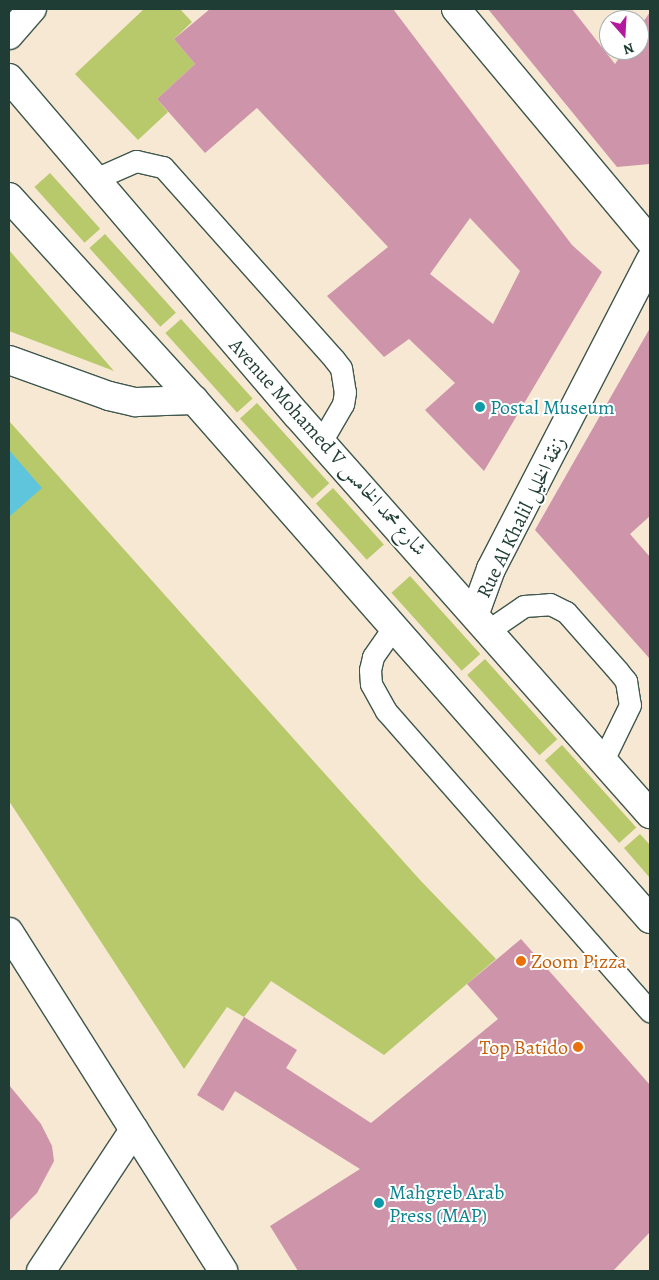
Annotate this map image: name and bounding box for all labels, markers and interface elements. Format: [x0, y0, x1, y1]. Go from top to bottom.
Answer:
north arrow [599, 10, 649, 60]
text: N [621, 38, 637, 59]
street label: Avenue Mohamed V شارع محمد الخامس [224, 333, 432, 561]
place label: Postal Museum [490, 395, 615, 419]
marker: Postal Museum [474, 401, 486, 413]
street label: Rue Al Khalil زنقة الخليل [471, 432, 571, 602]
place label: Zoom Pizza [531, 949, 627, 973]
marker: Zoom Pizza [515, 955, 527, 967]
place label: Top Batido [480, 1035, 568, 1059]
marker: Top Batido [572, 1041, 584, 1053]
place label: Mahgreb Arab Press (MAP) [389, 1180, 505, 1227]
marker: Mahgreb Arab Press (MAP) [373, 1197, 385, 1209]

